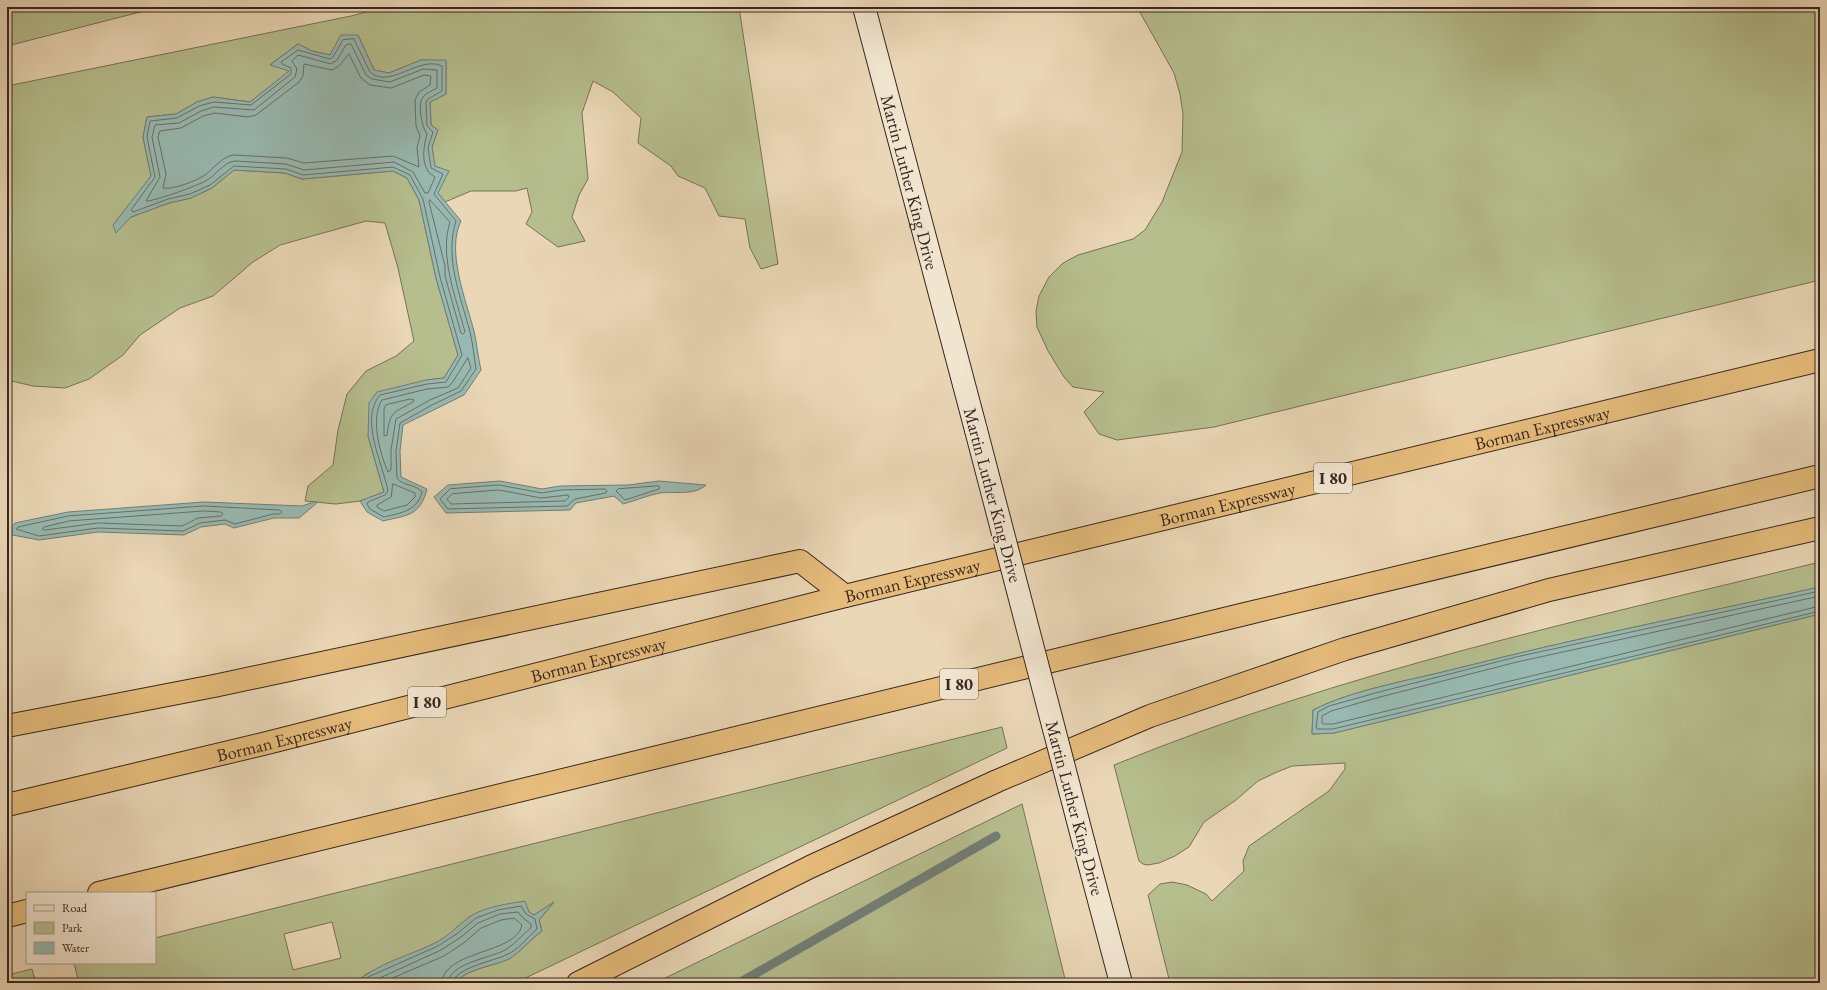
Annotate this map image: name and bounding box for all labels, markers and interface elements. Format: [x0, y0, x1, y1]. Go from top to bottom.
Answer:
street label: Martin Luther King Drive [876, 92, 944, 272]
street label: Borman Expressway [1472, 400, 1612, 455]
street label: Martin Luther King Drive [959, 405, 1027, 585]
road number: I 80 [1314, 463, 1352, 493]
street label: Borman Expressway [1157, 476, 1298, 531]
street label: Borman Expressway [842, 552, 983, 607]
street label: Borman Expressway [528, 630, 668, 687]
road number: I 80 [940, 669, 978, 699]
road number: I 80 [408, 687, 446, 717]
street label: Borman Expressway [214, 710, 354, 766]
street label: Martin Luther King Drive [1041, 718, 1109, 898]
legend [26, 892, 156, 964]
text: Road [62, 900, 88, 916]
text: Park [62, 920, 83, 936]
text: Water [62, 940, 89, 956]

